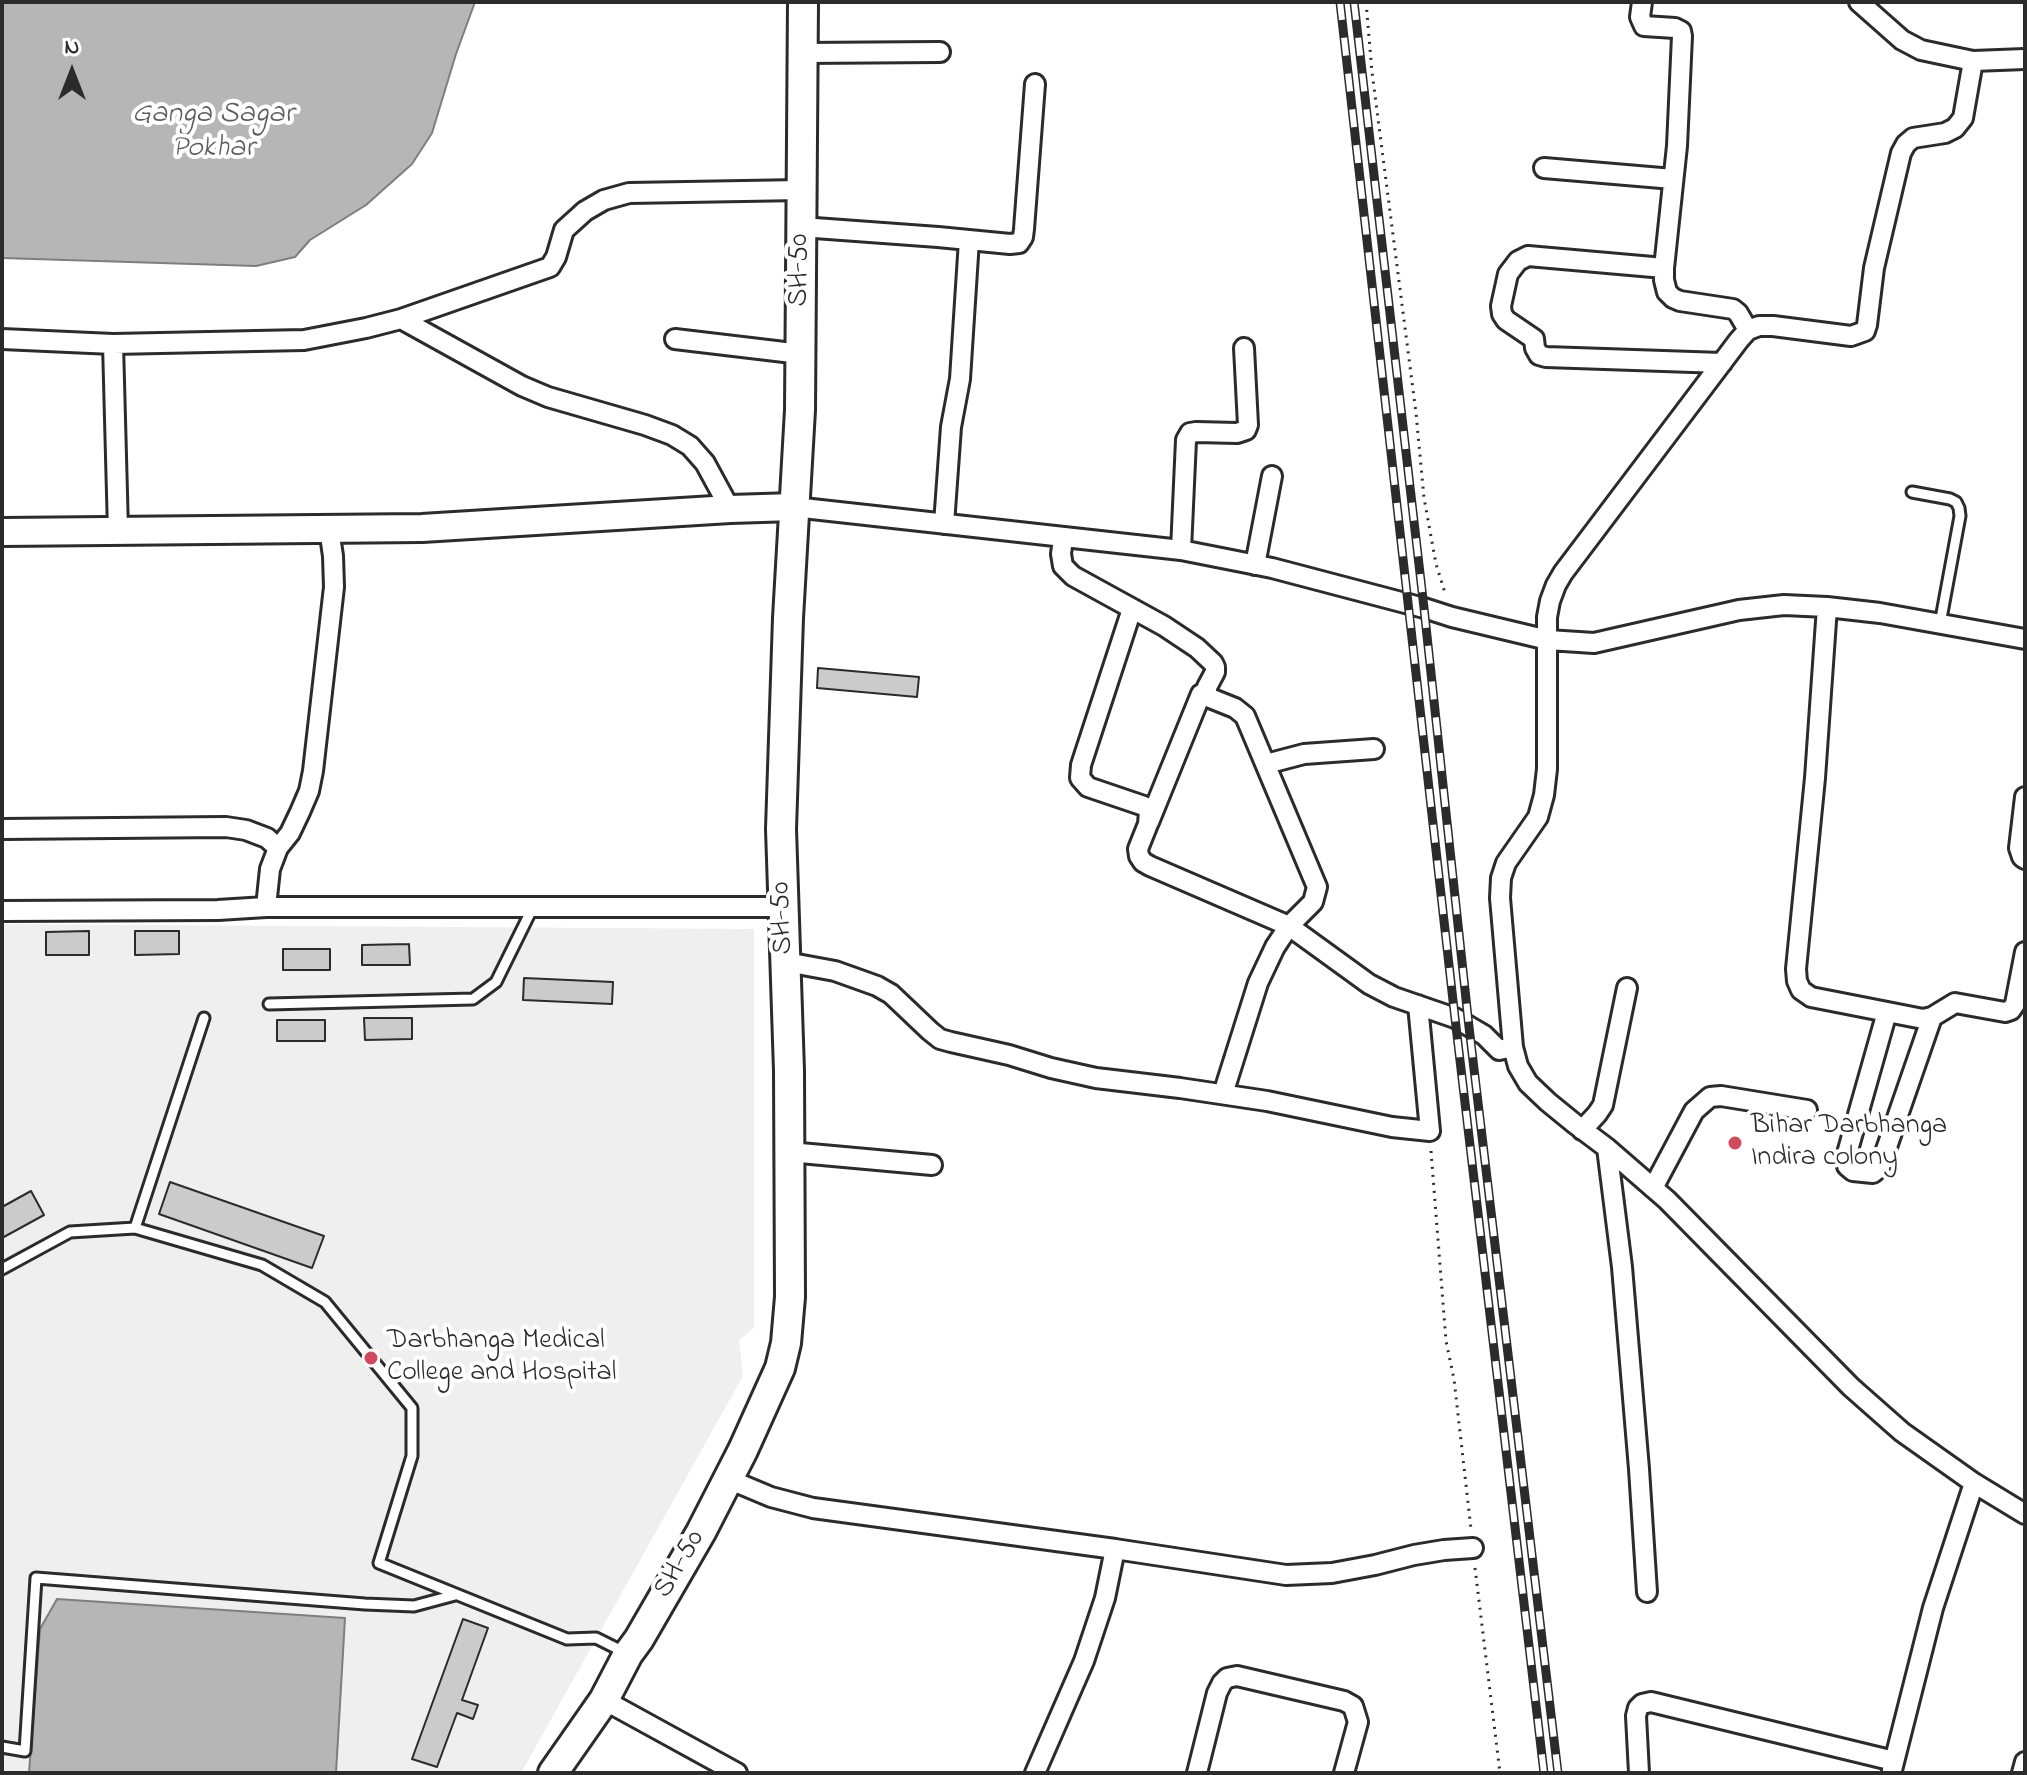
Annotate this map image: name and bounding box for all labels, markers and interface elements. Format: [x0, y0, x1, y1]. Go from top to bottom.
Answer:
north arrow [32, 32, 112, 112]
text: N [65, 32, 79, 64]
water label: Ganga Sagar Pokhar [132, 98, 294, 168]
street label: SH-50 [784, 234, 818, 306]
street label: SH-50 [766, 881, 802, 955]
place label: Bihar Darbhanga Indira colony [1751, 1110, 1947, 1176]
marker: Bihar Darbhanga Indira colony [1726, 1134, 1744, 1152]
place label: Darbhanga Medical College and Hospital [387, 1325, 616, 1391]
marker: Darbhanga Medical College and Hospital [362, 1349, 380, 1367]
street label: SH-50 [648, 1525, 714, 1605]

